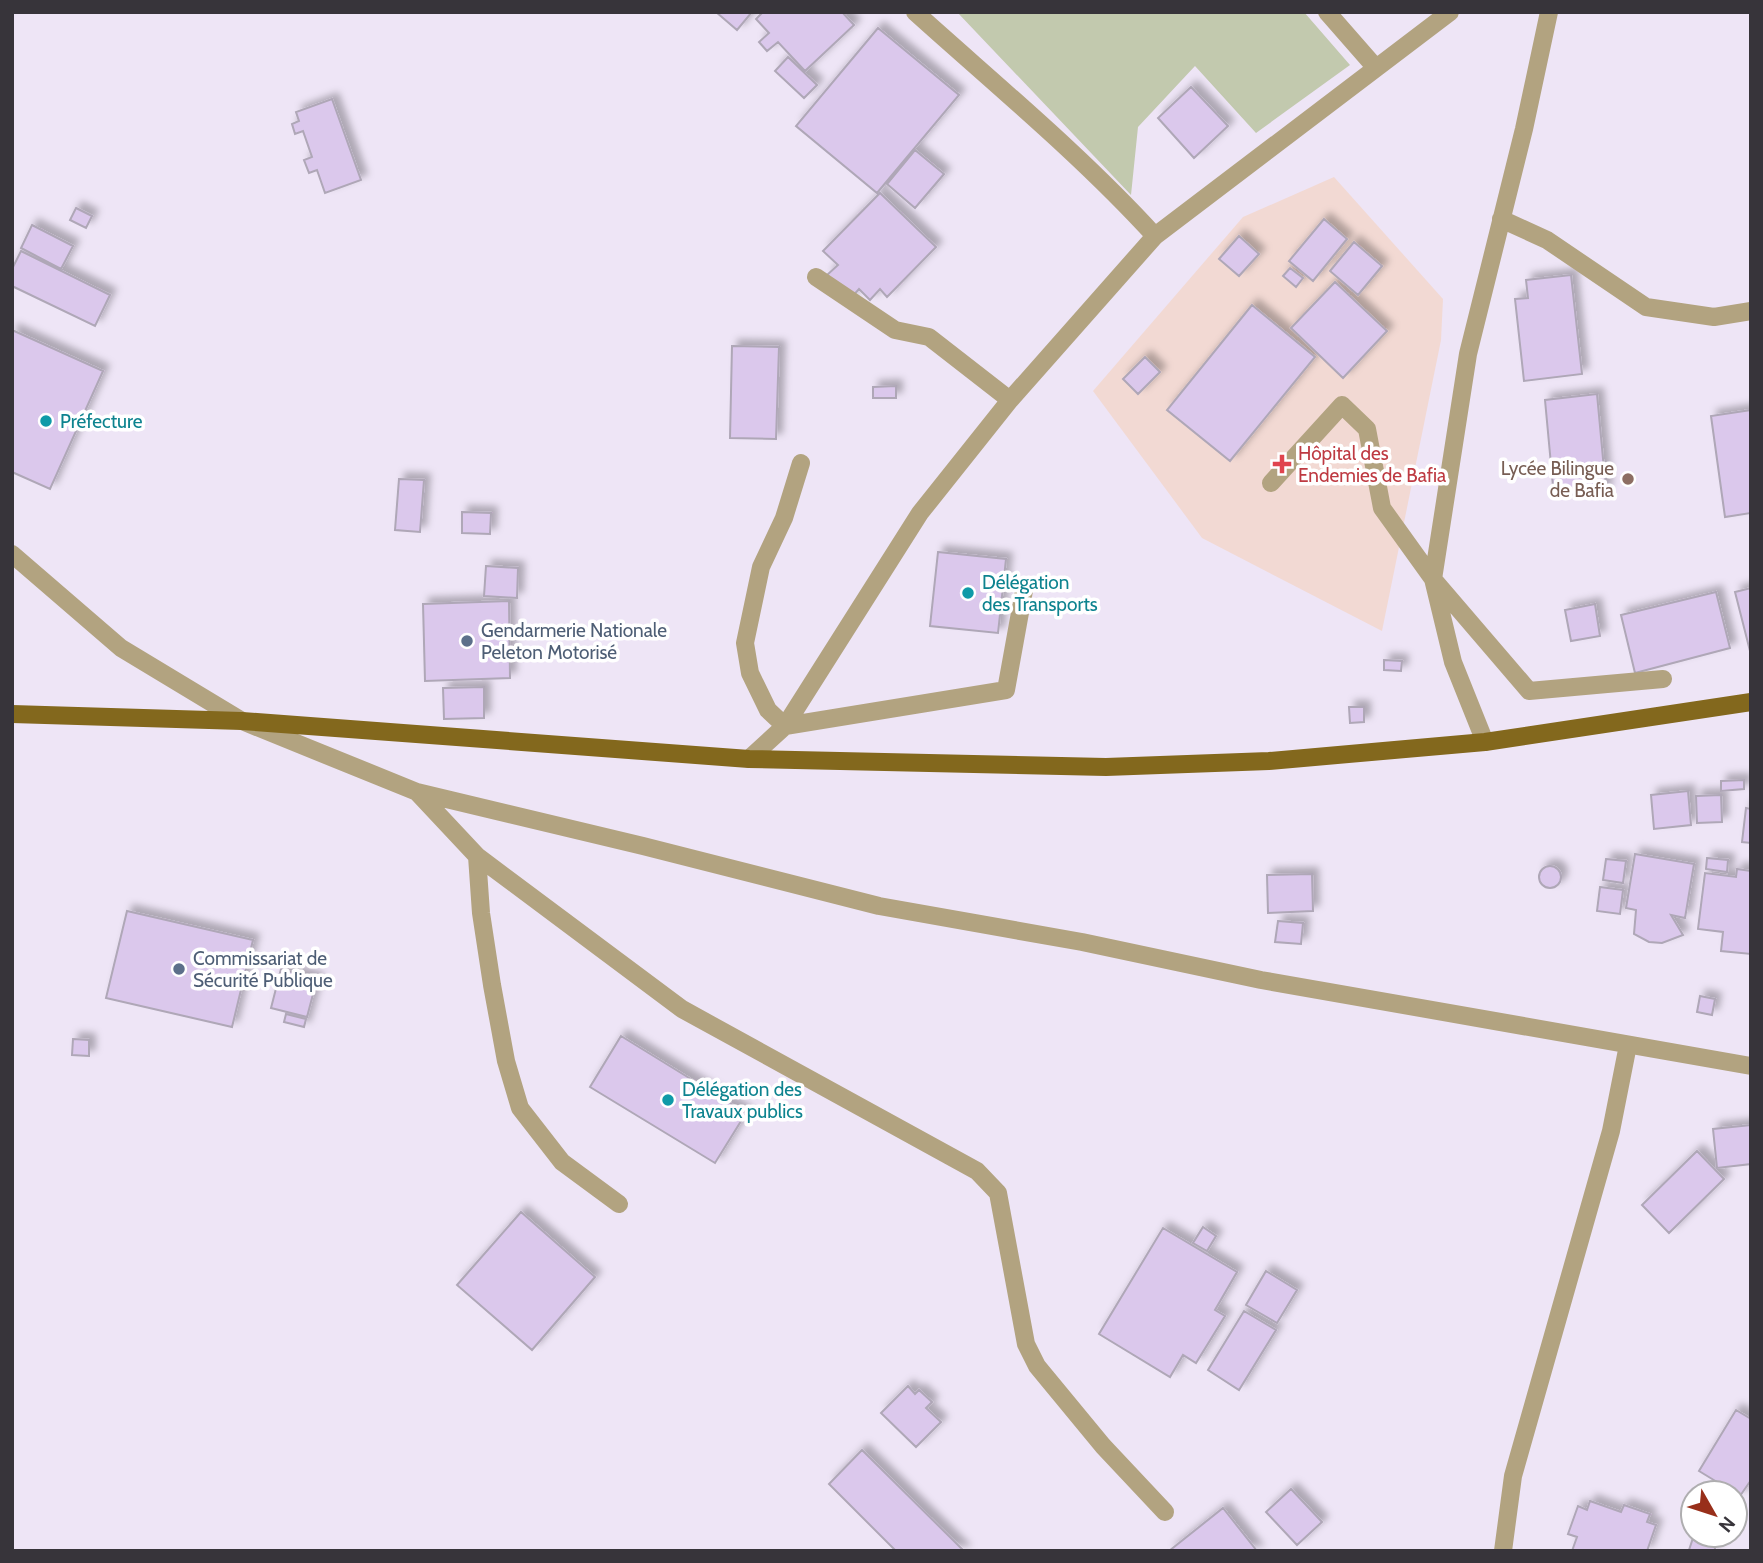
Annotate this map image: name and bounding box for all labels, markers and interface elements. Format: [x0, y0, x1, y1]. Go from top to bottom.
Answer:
place label: Préfecture [60, 410, 143, 433]
marker: Préfecture [38, 413, 54, 429]
place label: Hôpital des Endemies de Bafia [1298, 442, 1446, 487]
marker: Hôpital des Endemies de Bafia [1272, 454, 1292, 474]
place label: Lycée Bilingue de Bafia [1501, 457, 1614, 502]
marker: Lycée Bilingue de Bafia [1620, 471, 1636, 487]
place label: Délégation des Transports [982, 571, 1098, 616]
marker: Délégation des Transports [960, 585, 976, 601]
place label: Gendarmerie Nationale Peleton Motorisé [481, 619, 667, 664]
marker: Gendarmerie Nationale Peleton Motorisé [459, 633, 475, 649]
place label: Commissariat de Sécurité Publique [193, 947, 333, 992]
marker: Commissariat de Sécurité Publique [171, 961, 187, 977]
place label: Délégation des Travaux publics [682, 1078, 803, 1123]
marker: Délégation des Travaux publics [660, 1092, 676, 1108]
north arrow [1679, 1479, 1749, 1549]
text: N [1714, 1512, 1740, 1537]

